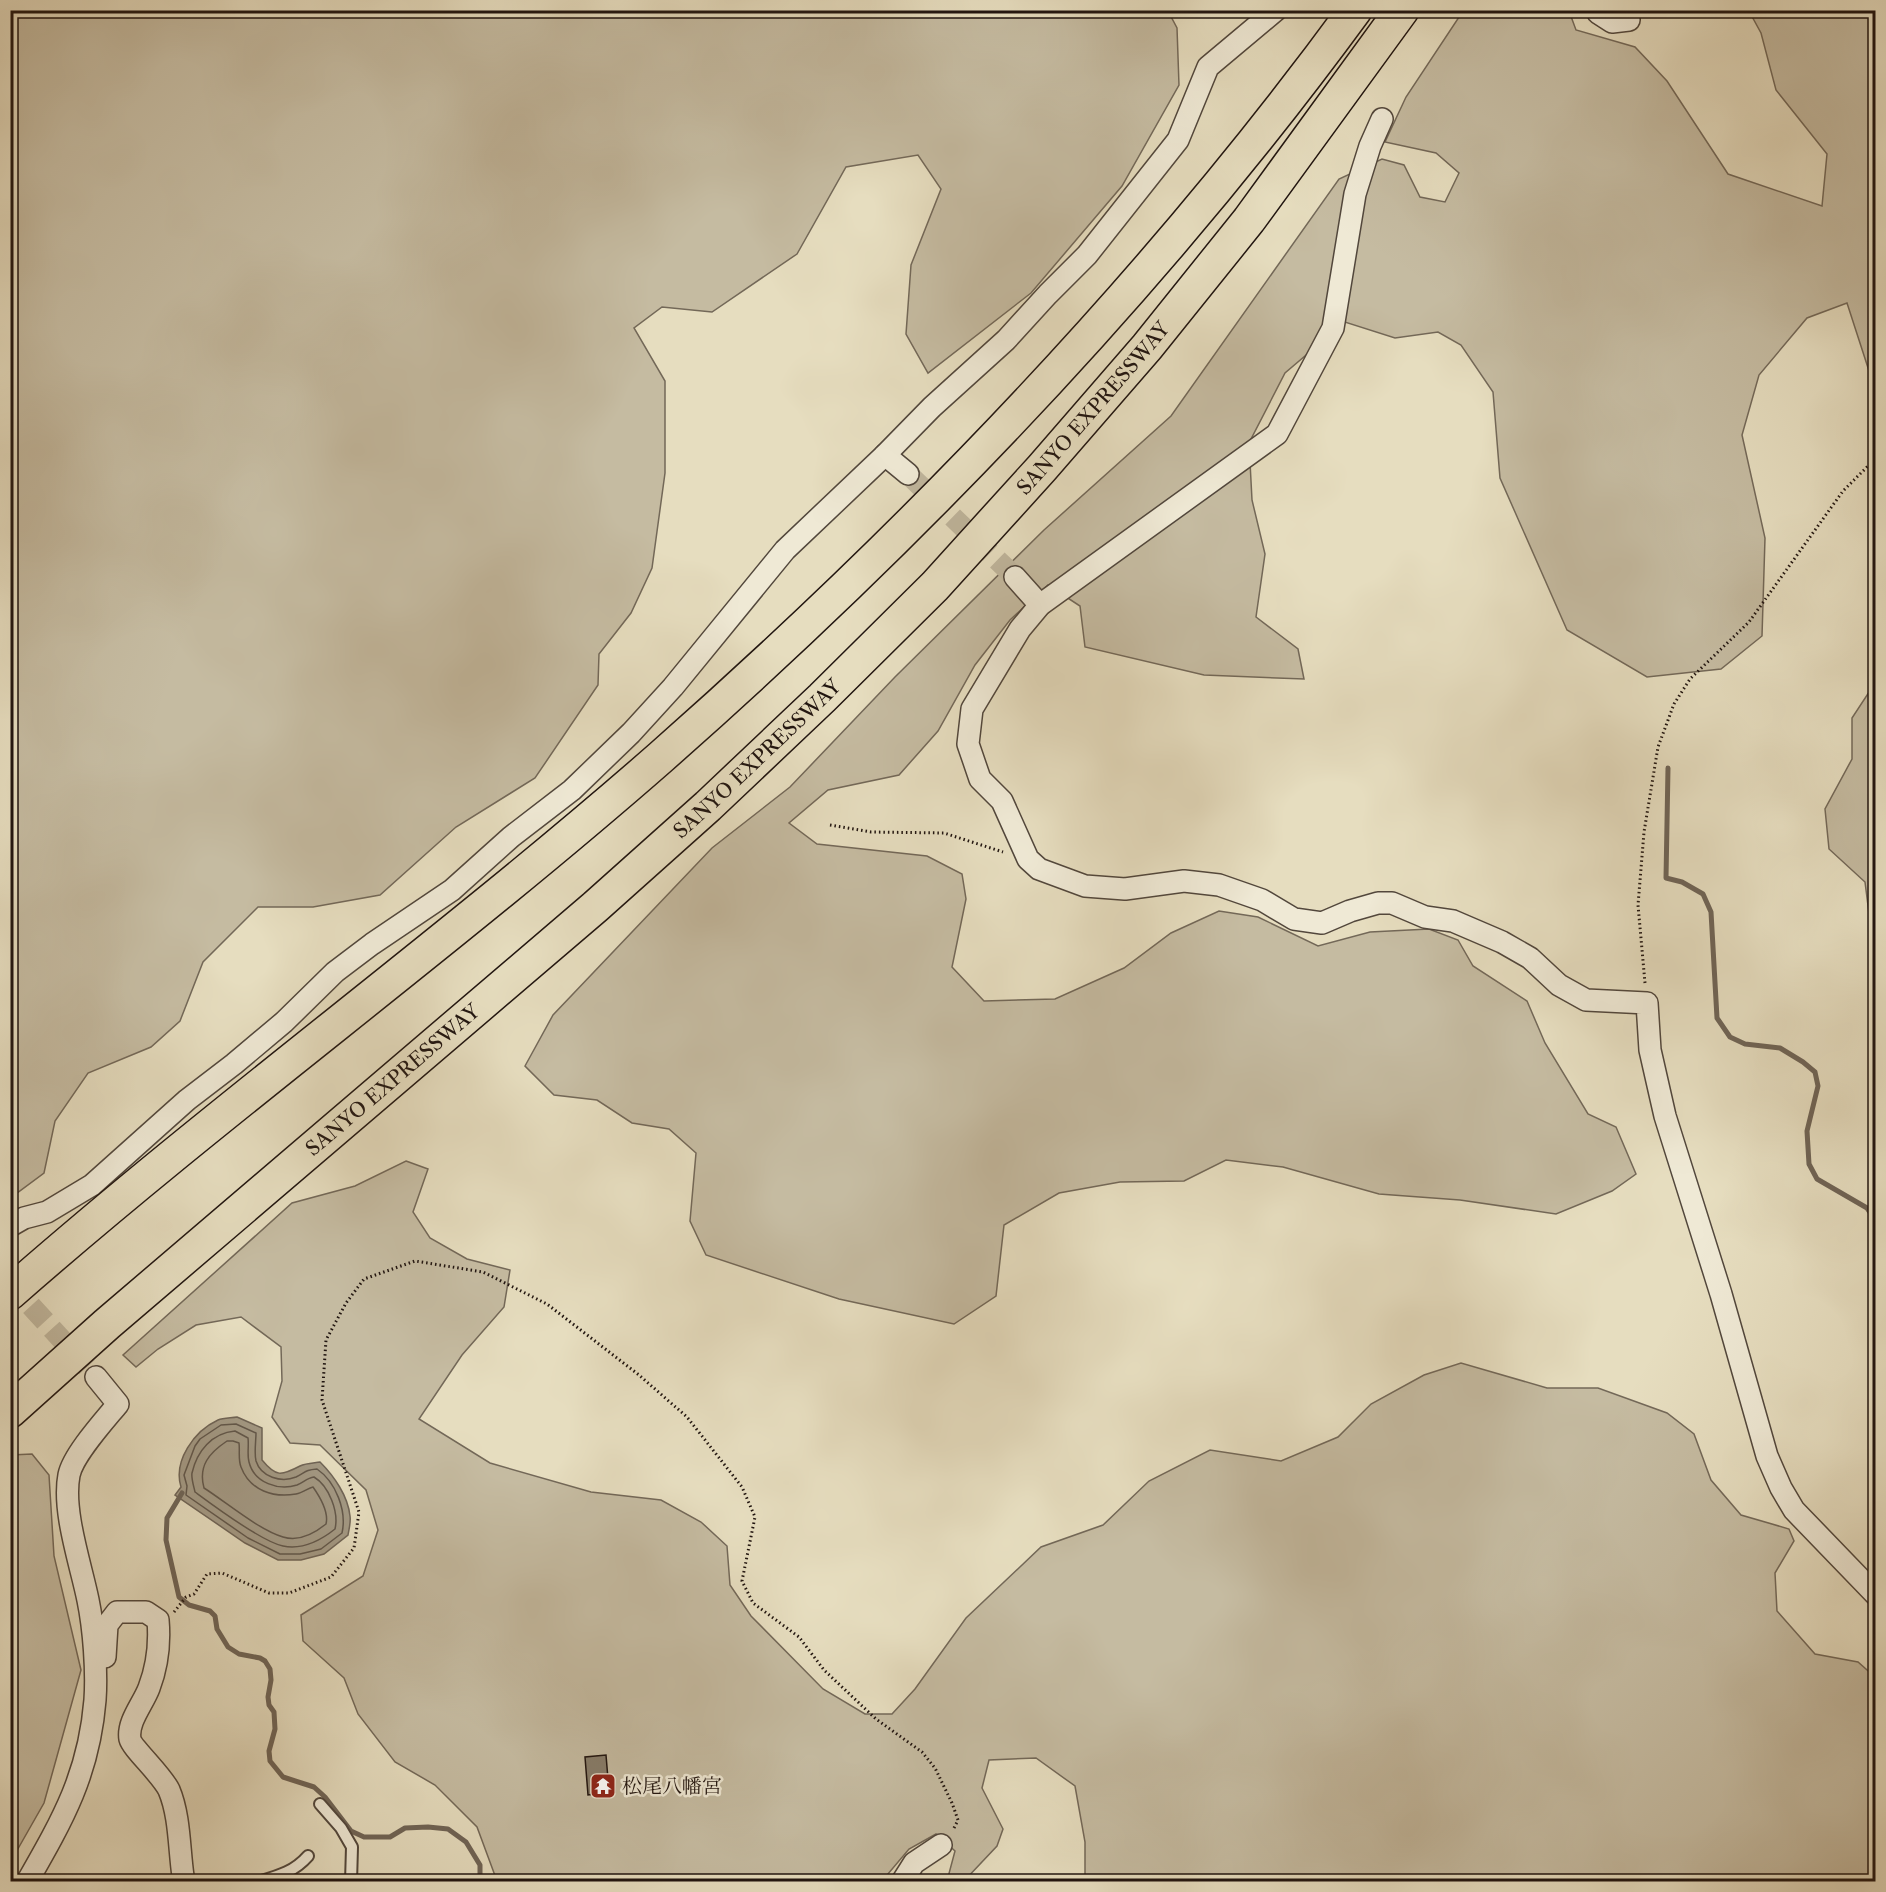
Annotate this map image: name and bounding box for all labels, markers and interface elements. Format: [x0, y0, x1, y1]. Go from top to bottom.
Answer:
street label: SANYO EXPRESSWAY [1012, 316, 1175, 500]
street label: SANYO EXPRESSWAY [668, 674, 847, 843]
street label: SANYO EXPRESSWAY [301, 998, 485, 1161]
temple icon: 松尾八幡宮 [588, 1771, 618, 1801]
place label: 松尾八幡宮 [622, 1774, 722, 1798]

